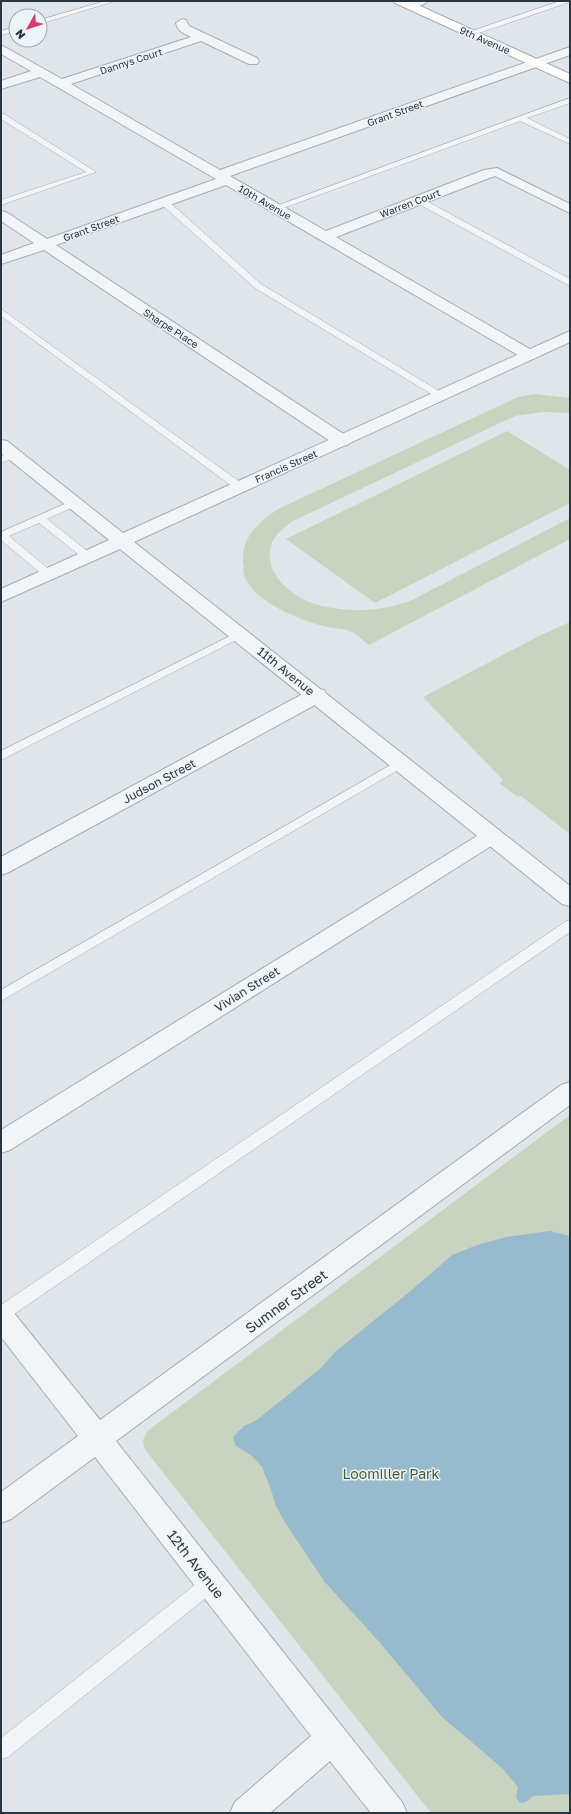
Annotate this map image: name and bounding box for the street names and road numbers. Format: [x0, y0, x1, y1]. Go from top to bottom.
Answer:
street label: 9th Avenue [458, 24, 512, 57]
street label: Dannys Court [98, 45, 164, 77]
street label: Grant Street [365, 97, 425, 129]
street label: 10th Avenue [236, 182, 294, 222]
street label: Warren Court [378, 186, 442, 220]
street label: Grant Street [61, 212, 121, 244]
street label: Sharpe Place [141, 306, 201, 350]
street label: Francis Street [253, 447, 319, 485]
street label: 11th Avenue [254, 643, 318, 699]
street label: Judson Street [120, 755, 198, 807]
street label: Vivian Street [212, 963, 282, 1015]
street label: Sumner Street [242, 1266, 330, 1336]
street label: 12th Avenue [164, 1526, 228, 1602]

